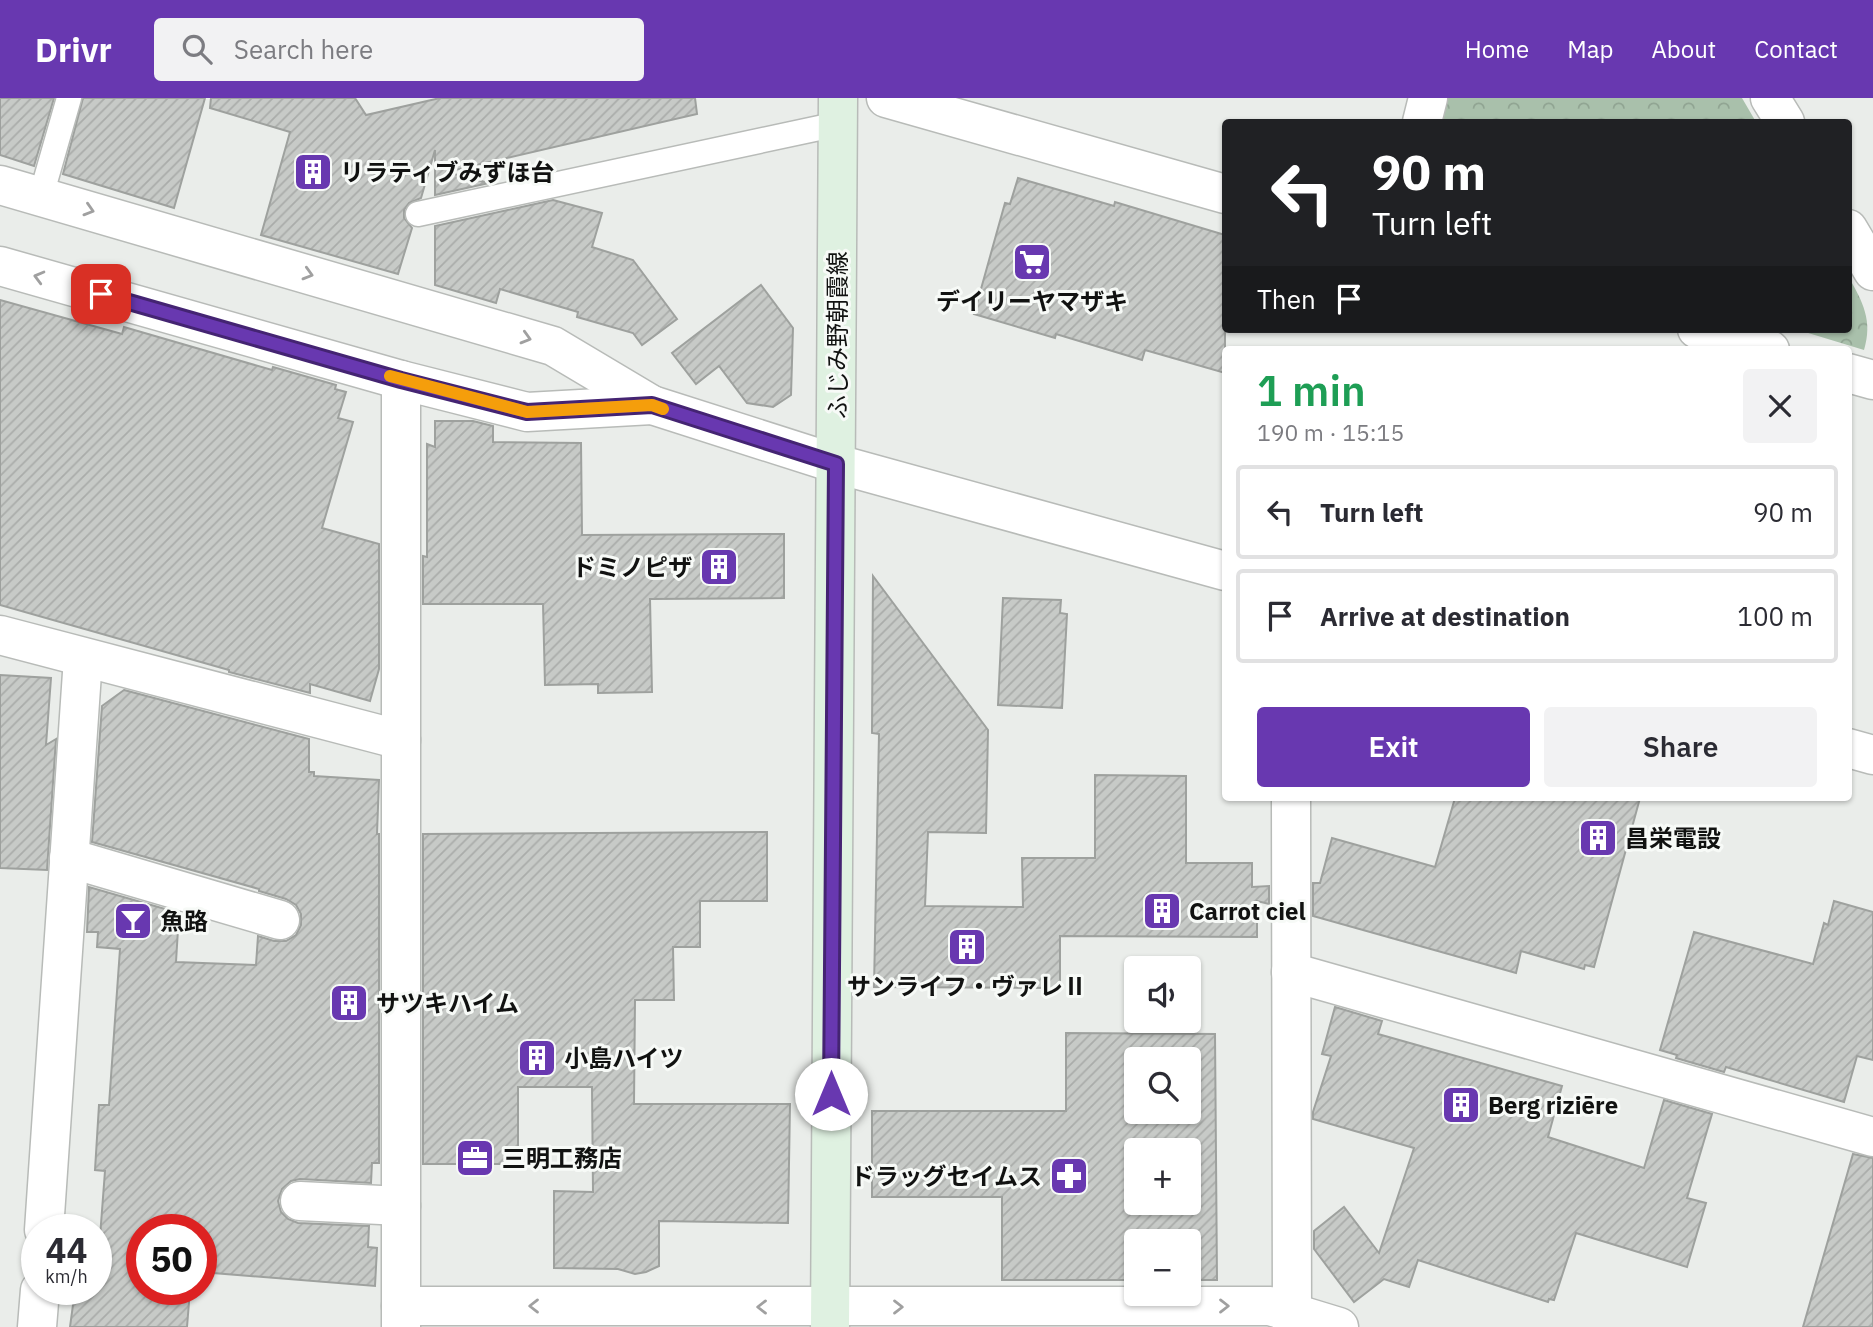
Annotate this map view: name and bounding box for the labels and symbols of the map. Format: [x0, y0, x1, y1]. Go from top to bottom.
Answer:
building icon: リラティブみずほ台 [292, 151, 334, 193]
place label: リラティブみずほ台 [340, 156, 555, 188]
one-way arrow [83, 202, 95, 217]
supermarket icon: デイリーヤマザキ [1011, 241, 1053, 283]
street label: ふじみ野朝霞線 [821, 251, 853, 419]
pin [71, 264, 131, 324]
one-way arrow [301, 266, 313, 280]
one-way arrow [33, 271, 45, 285]
place label: デイリーヤマザキ [936, 285, 1128, 317]
one-way arrow [520, 329, 532, 344]
building icon: ドミノピザ [698, 546, 740, 588]
place label: ドミノピザ [572, 551, 692, 583]
building icon: 昌栄電設 [1577, 817, 1619, 859]
place label: 昌栄電設 [1625, 822, 1721, 854]
building icon: Carrot ciel [1141, 890, 1183, 932]
place label: Carrot ciel [1189, 895, 1306, 927]
bar icon: 魚路 [112, 900, 154, 942]
place label: 魚路 [160, 905, 208, 937]
building icon: サンライフ・ヴァレⅡ [946, 926, 988, 968]
place label: サンライフ・ヴァレⅡ [847, 970, 1087, 1002]
building icon: サツキハイム [328, 982, 370, 1024]
place label: サツキハイム [376, 987, 519, 1019]
building icon: 小島ハイツ [516, 1037, 558, 1079]
place label: 小島ハイツ [564, 1042, 684, 1074]
position arrow [794, 1057, 868, 1131]
building icon: Berg riziēre [1440, 1084, 1482, 1126]
place label: Berg riziēre [1488, 1089, 1618, 1121]
office icon: 三明工務店 [454, 1137, 496, 1179]
place label: 三明工務店 [502, 1142, 622, 1174]
pharmacy icon: ドラッグセイムス [1048, 1155, 1090, 1197]
place label: ドラッグセイムス [850, 1160, 1042, 1192]
speed limit sign: 50 [126, 1214, 217, 1305]
one-way arrow [528, 1298, 539, 1314]
one-way arrow [1219, 1298, 1229, 1314]
one-way arrow [756, 1299, 766, 1315]
one-way arrow [893, 1299, 904, 1315]

